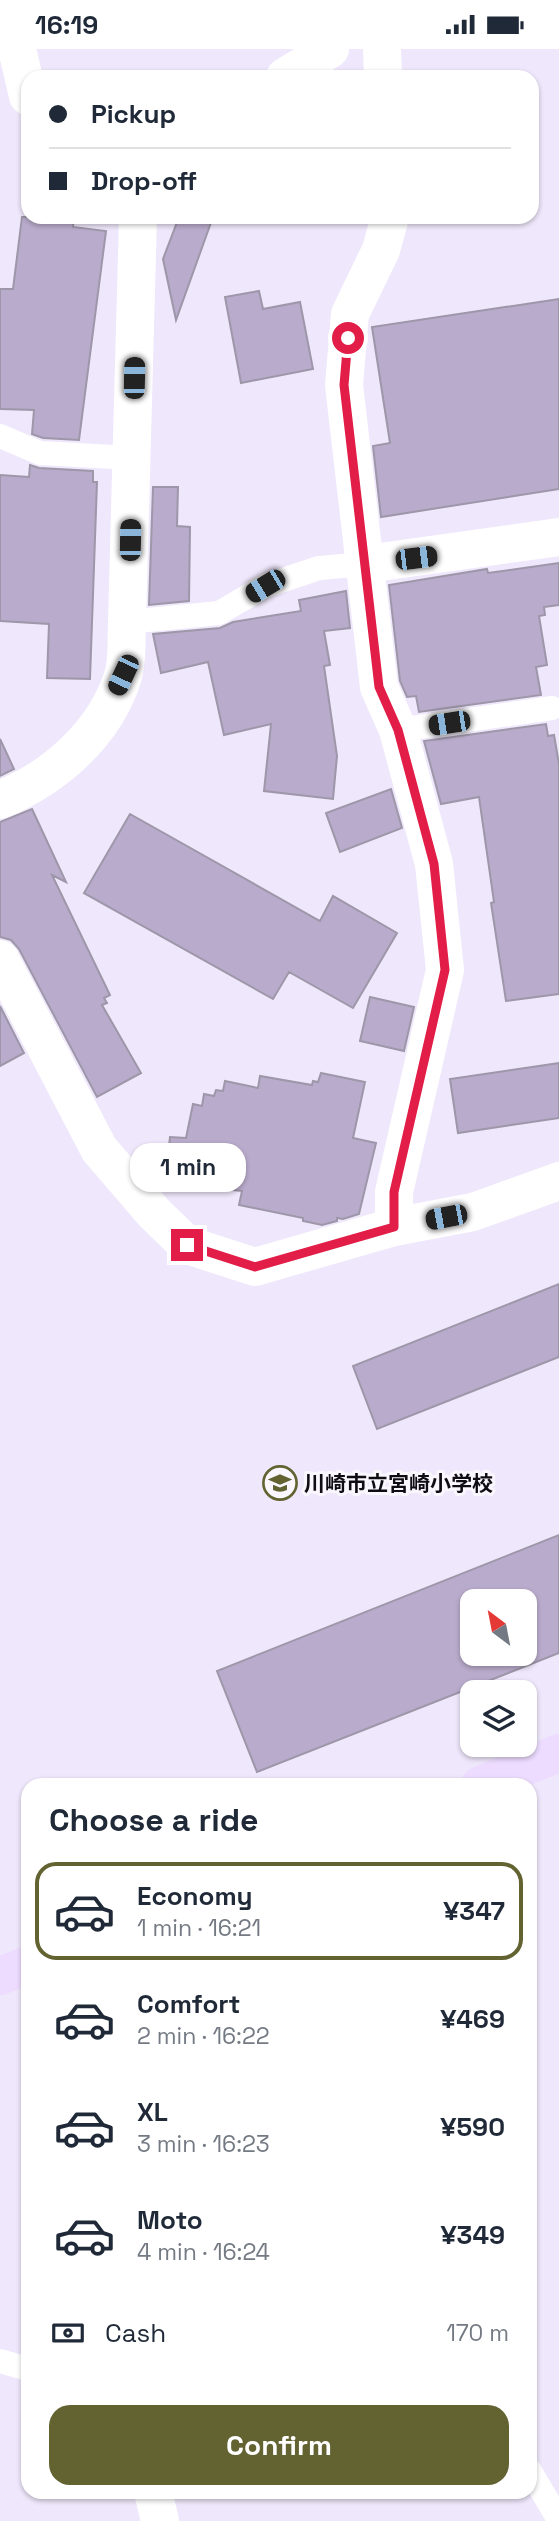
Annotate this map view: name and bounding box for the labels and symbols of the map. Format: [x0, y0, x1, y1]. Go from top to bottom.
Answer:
route start [332, 322, 364, 354]
car [124, 357, 145, 399]
car [120, 519, 141, 561]
car [394, 545, 439, 571]
car [242, 566, 289, 606]
car [105, 652, 142, 698]
car [427, 709, 472, 737]
callout: 1 min [129, 1143, 245, 1193]
car [424, 1203, 469, 1231]
route end [171, 1229, 203, 1261]
school or university icon: 川崎市立宮崎小学校 [261, 1464, 299, 1502]
place label: 川崎市立宮崎小学校 [304, 1470, 493, 1497]
north arrow [460, 1589, 537, 1666]

